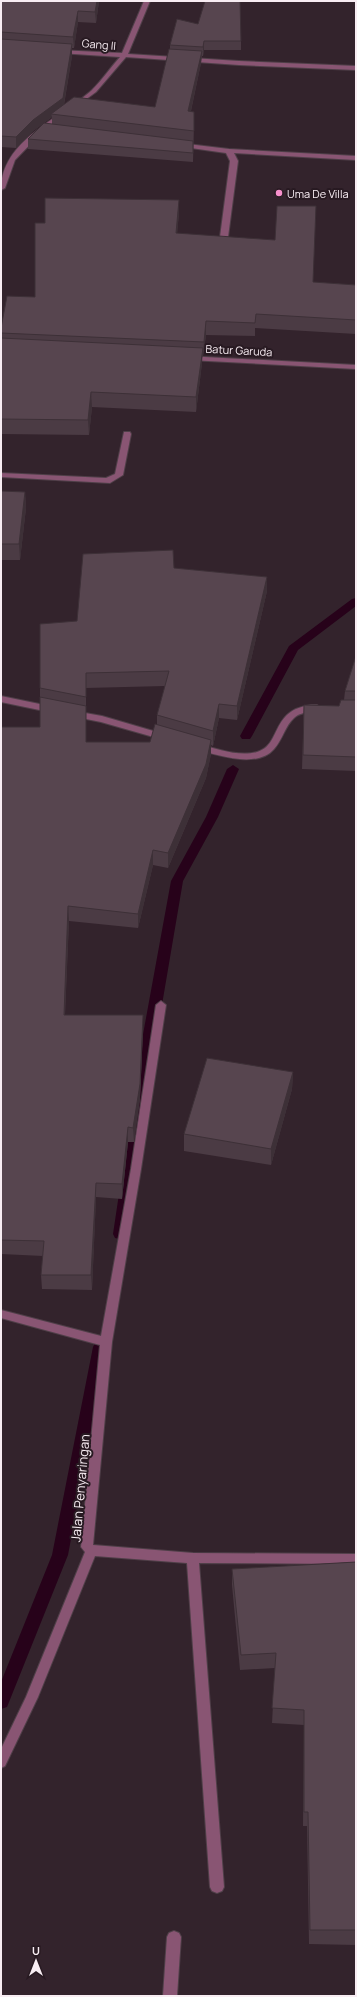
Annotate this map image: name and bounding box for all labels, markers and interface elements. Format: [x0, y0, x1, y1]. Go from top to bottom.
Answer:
street label: Gang II [81, 35, 117, 53]
place label: Uma De Villa [287, 186, 349, 201]
marker: Uma De Villa [274, 188, 284, 198]
street label: Batur Garuda [205, 341, 273, 359]
street label: Jalan Penyaringan [66, 1433, 94, 1543]
north arrow [16, 1941, 56, 1981]
text: U [32, 1943, 40, 1958]

